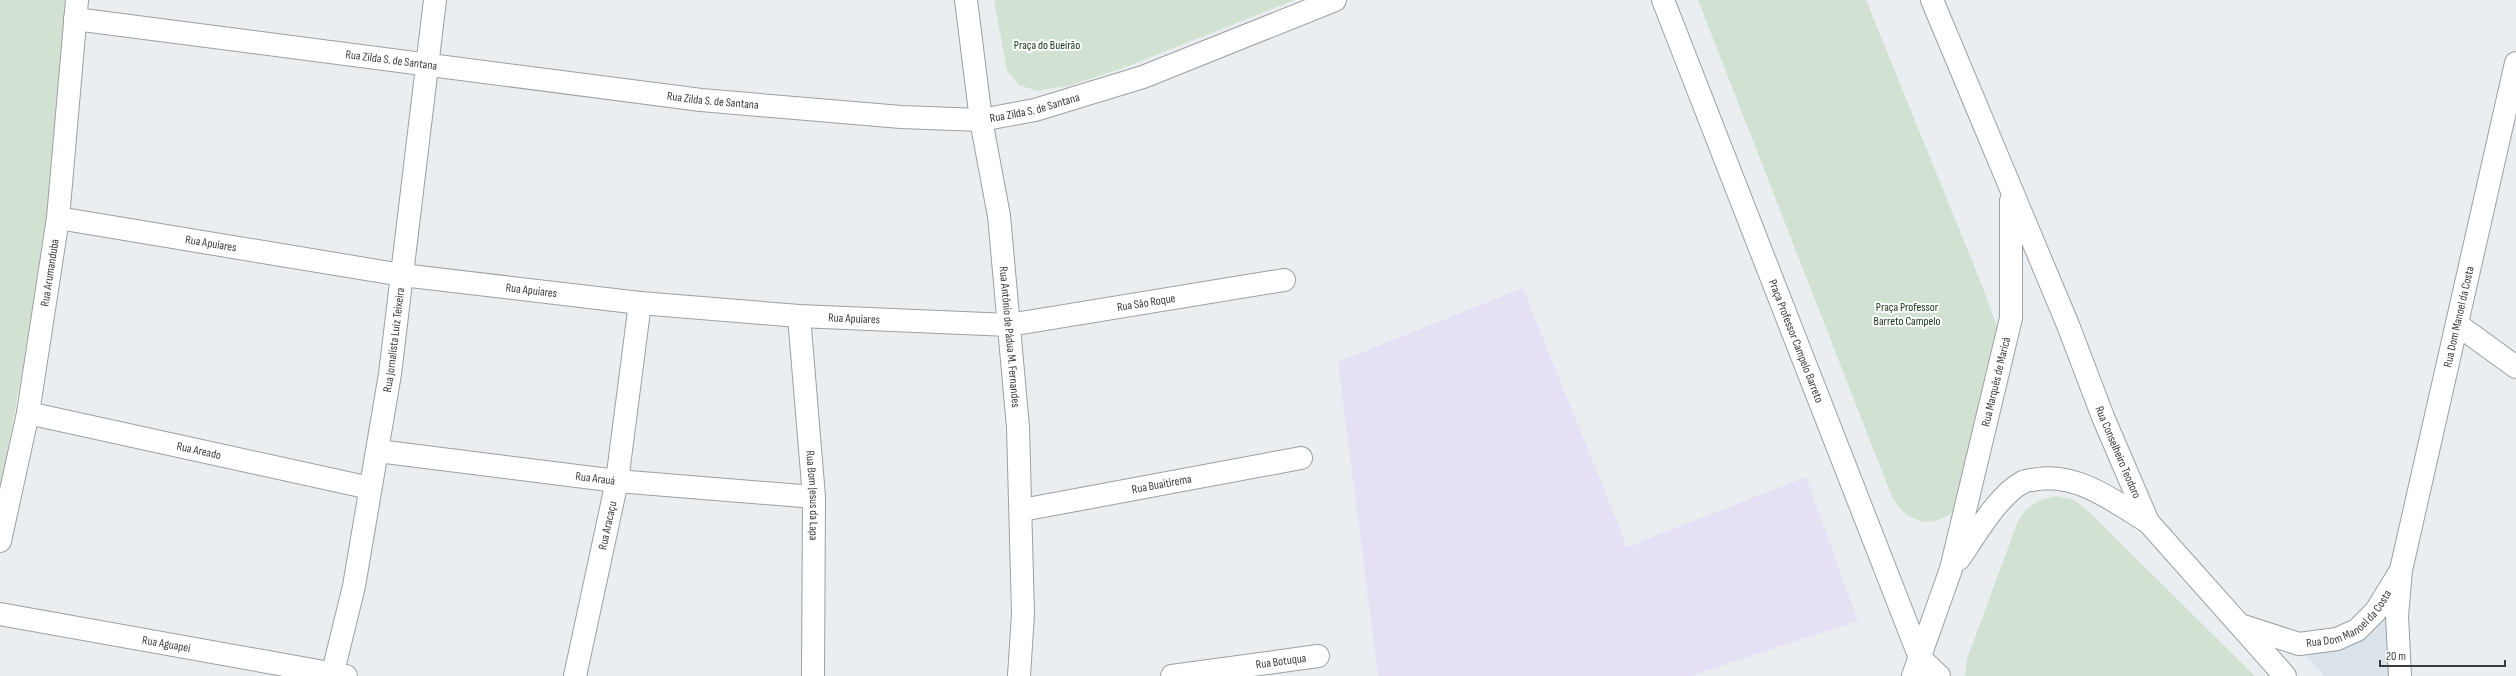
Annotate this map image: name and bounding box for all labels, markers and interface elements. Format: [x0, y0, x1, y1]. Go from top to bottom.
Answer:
park label: Praça do Bueirão [1014, 38, 1080, 53]
street label: Rua Zilda S. de Santana [345, 47, 438, 73]
street label: Rua Zilda S. de Santana [666, 88, 760, 112]
street label: Rua Zilda S. de Santana [988, 89, 1082, 126]
street label: Rua Apuiares [184, 232, 238, 255]
street label: Rua Arumanduba [37, 238, 62, 307]
street label: Rua Dom Manoel da Costa [2440, 264, 2477, 369]
street label: Rua Antônio de Pádua M. Fernandes [996, 266, 1024, 408]
street label: Praça Professor Campelo Barreto [1765, 277, 1827, 405]
street label: Rua Apuiares [505, 280, 558, 301]
street label: Rua Jornalista Luiz Teixeira [380, 286, 408, 393]
street label: Rua São Roque [1116, 290, 1177, 315]
park label: Praça Professor Barreto Campelo [1874, 300, 1940, 329]
street label: Rua Apuiares [828, 310, 880, 327]
street label: Rua Marquês de Maricá [1978, 335, 2014, 428]
street label: Rua Conselheiro Teodoro [2092, 404, 2144, 501]
street label: Rua Areado [175, 438, 223, 463]
street label: Rua Bom Jesus da Lapa [803, 450, 822, 541]
street label: Rua Arauá [574, 468, 616, 488]
street label: Rua Buaitirema [1130, 471, 1193, 497]
street label: Rua Aracaçu [595, 500, 620, 551]
street label: Rua Dom Manoel da Costa [2305, 587, 2395, 650]
street label: Rua Aguapei [141, 632, 192, 656]
scale bar [2380, 642, 2505, 668]
text: 20 m [2386, 649, 2406, 664]
street label: Rua Botuqua [1255, 650, 1308, 672]

